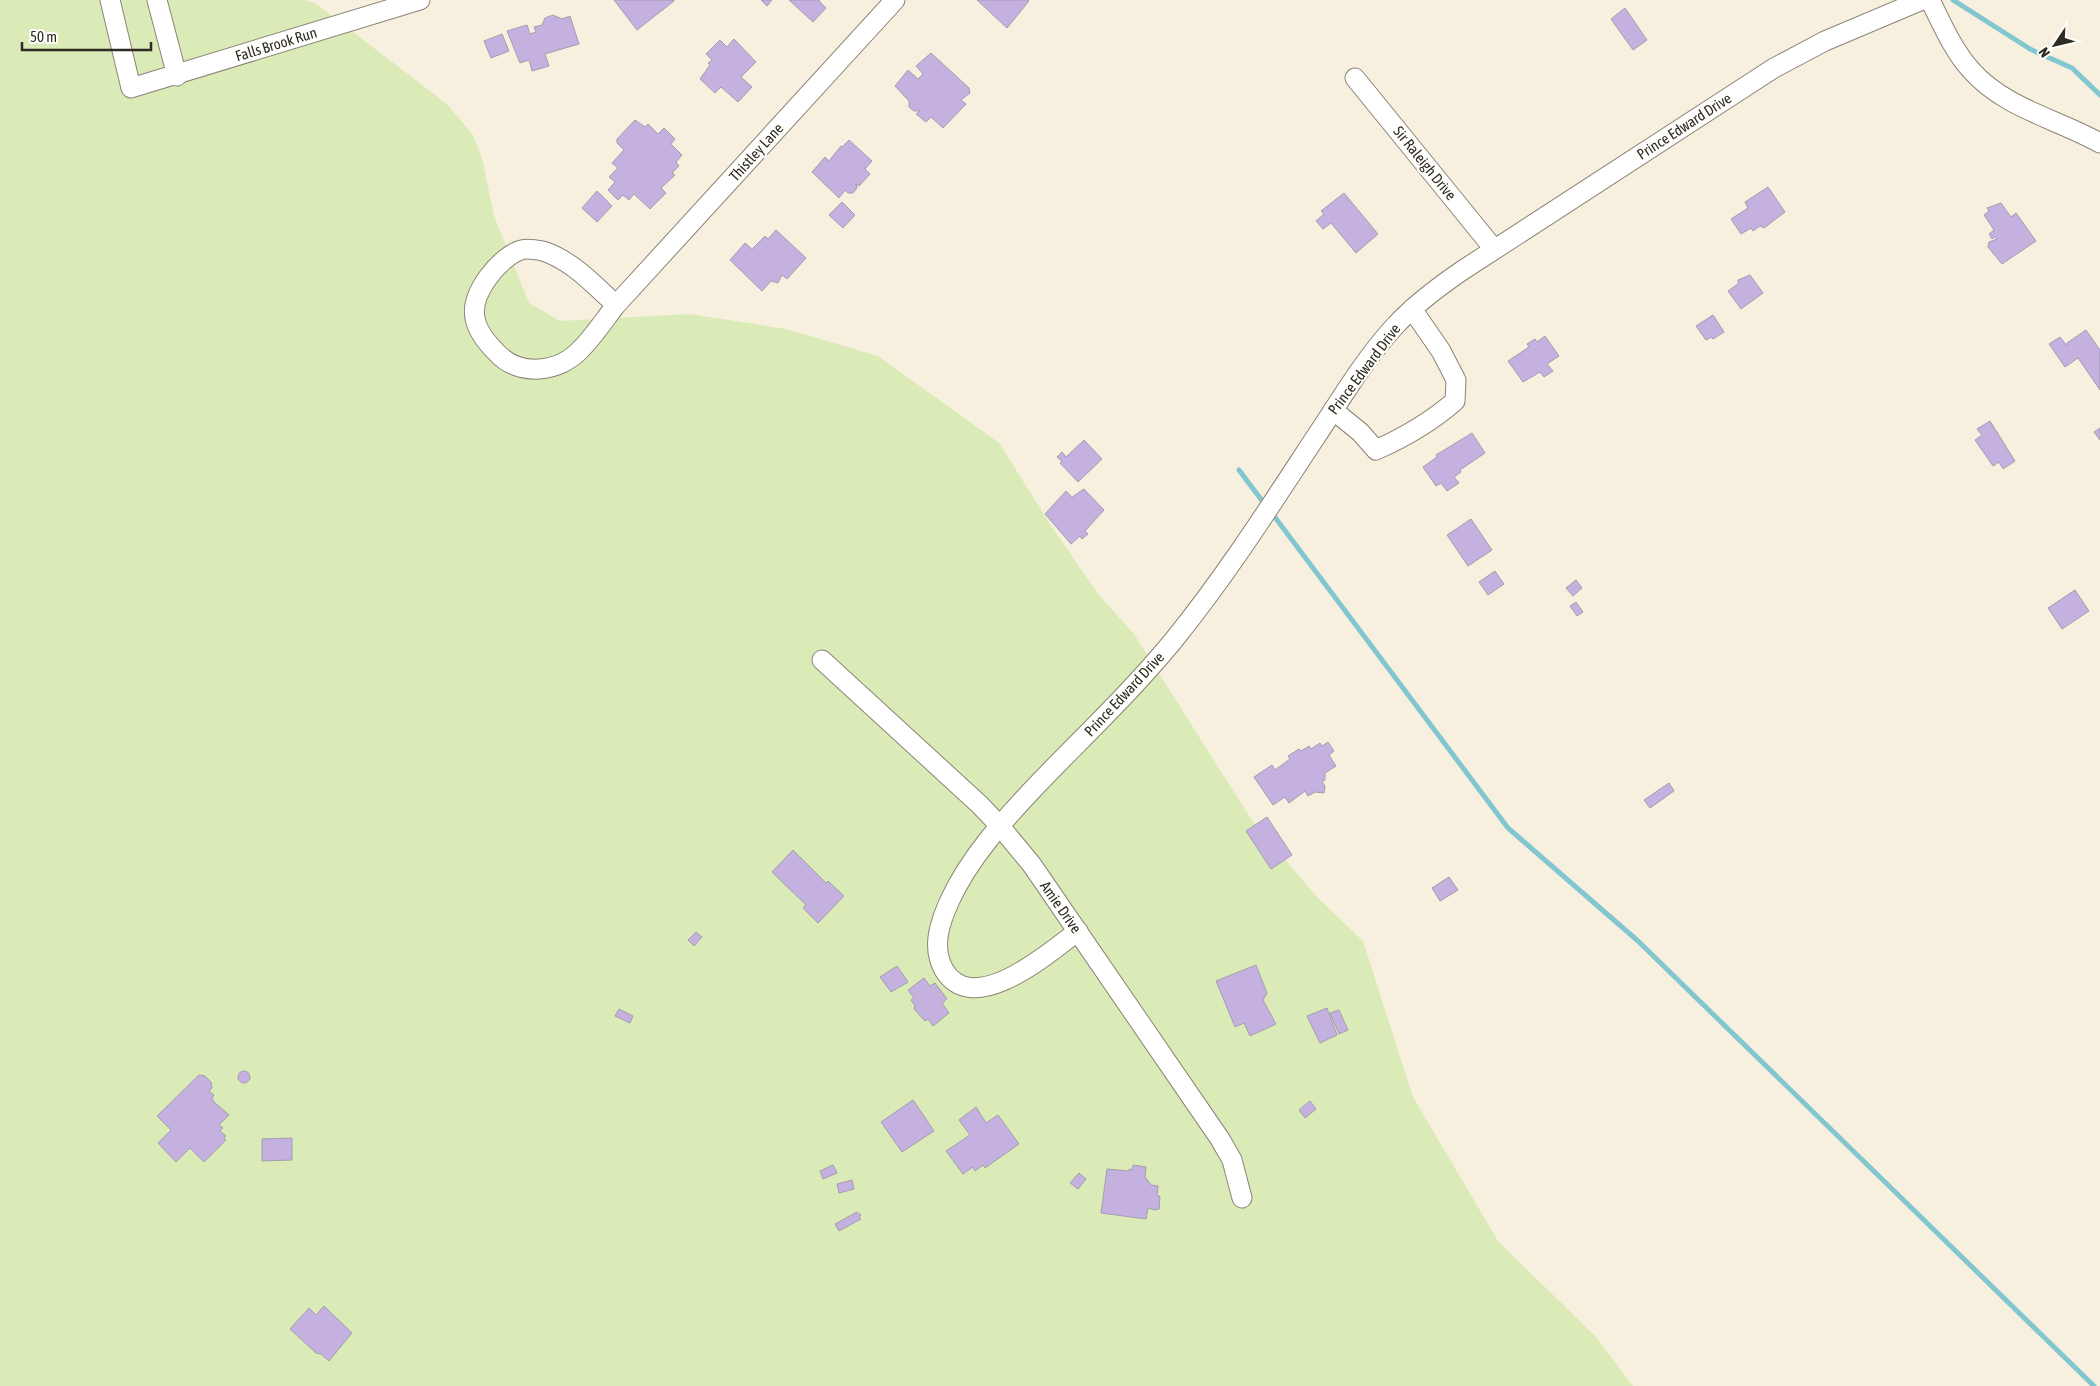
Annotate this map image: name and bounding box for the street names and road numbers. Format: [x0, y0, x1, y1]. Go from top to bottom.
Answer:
street label: Falls Brook Run [233, 24, 319, 64]
street label: Prince Edward Drive [1634, 89, 1734, 163]
street label: Thistley Lane [726, 119, 787, 185]
street label: Sir Raleigh Drive [1390, 123, 1460, 203]
street label: Prince Edward Drive [1324, 320, 1404, 418]
street label: Prince Edward Drive [1081, 648, 1167, 740]
street label: Amie Drive [1037, 878, 1085, 936]

